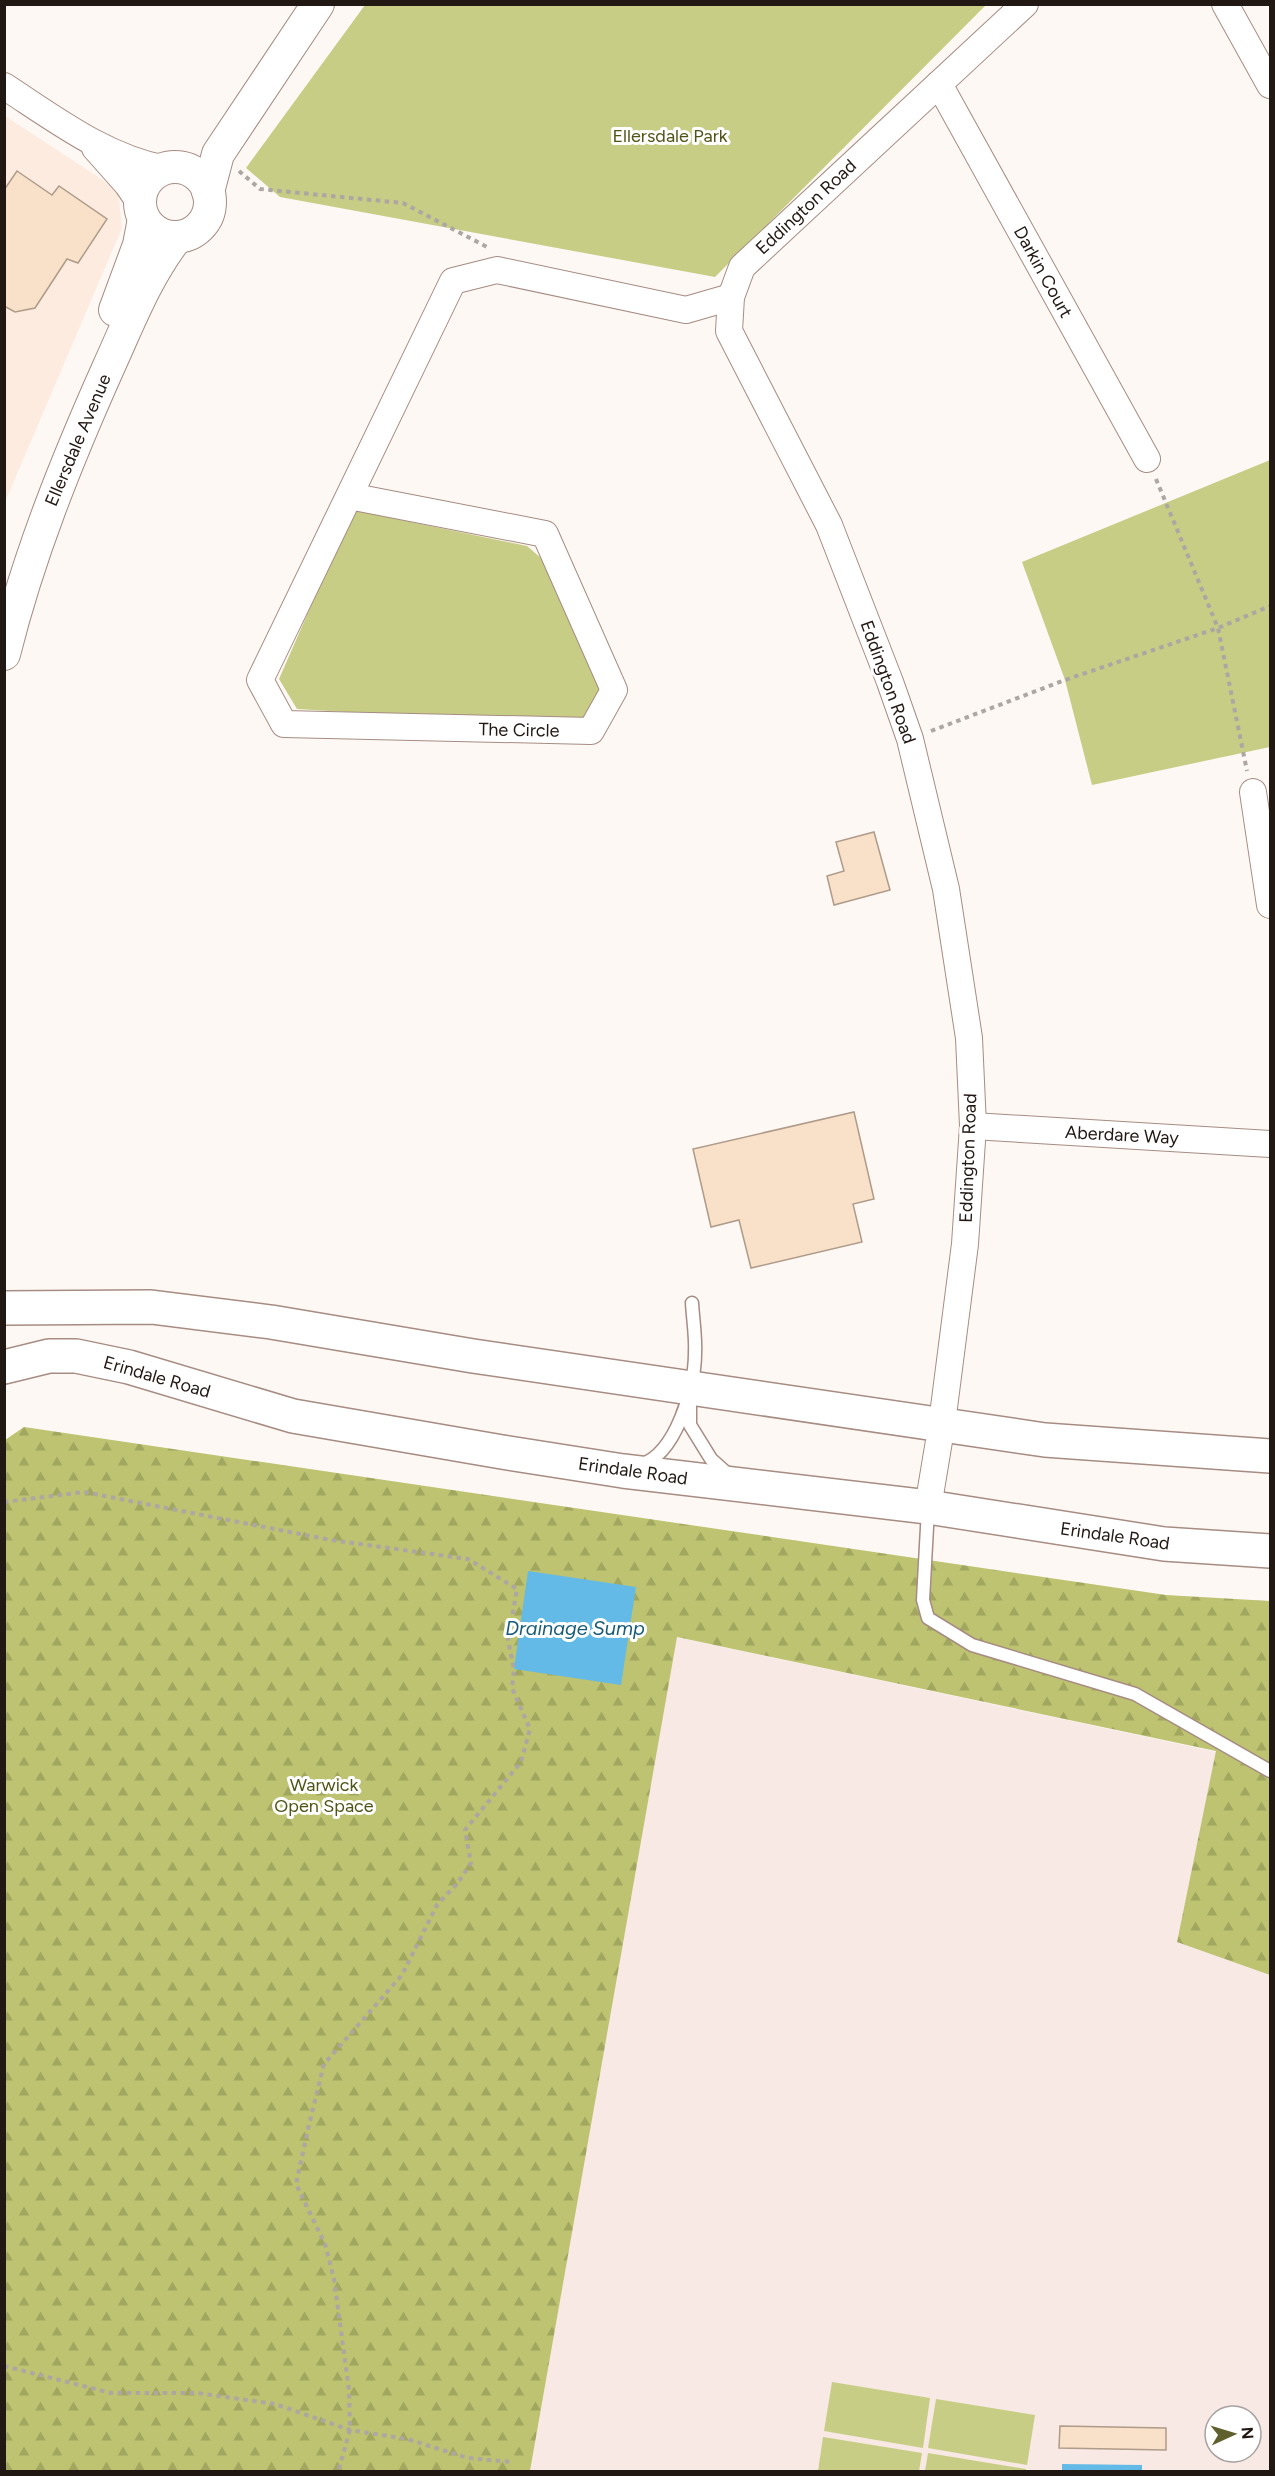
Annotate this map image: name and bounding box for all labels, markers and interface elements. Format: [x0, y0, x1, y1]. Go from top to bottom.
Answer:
park label: Ellersdale Park [612, 125, 728, 147]
street label: Eddington Road [751, 155, 861, 259]
street label: Darkin Court [1009, 222, 1077, 322]
street label: Ellersdale Avenue [40, 370, 116, 510]
street label: Eddington Road [855, 617, 921, 747]
street label: The Circle [478, 718, 560, 742]
street label: Eddington Road [955, 1093, 981, 1223]
street label: Aberdare Way [1065, 1121, 1180, 1149]
street label: Erindale Road [101, 1351, 213, 1403]
street label: Erindale Road [577, 1452, 689, 1490]
street label: Erindale Road [1059, 1517, 1171, 1555]
water label: Drainage Sump [505, 1616, 645, 1640]
park label: Warwick Open Space [274, 1774, 374, 1817]
north arrow [1203, 2404, 1263, 2464]
text: N [1238, 2426, 1257, 2440]

